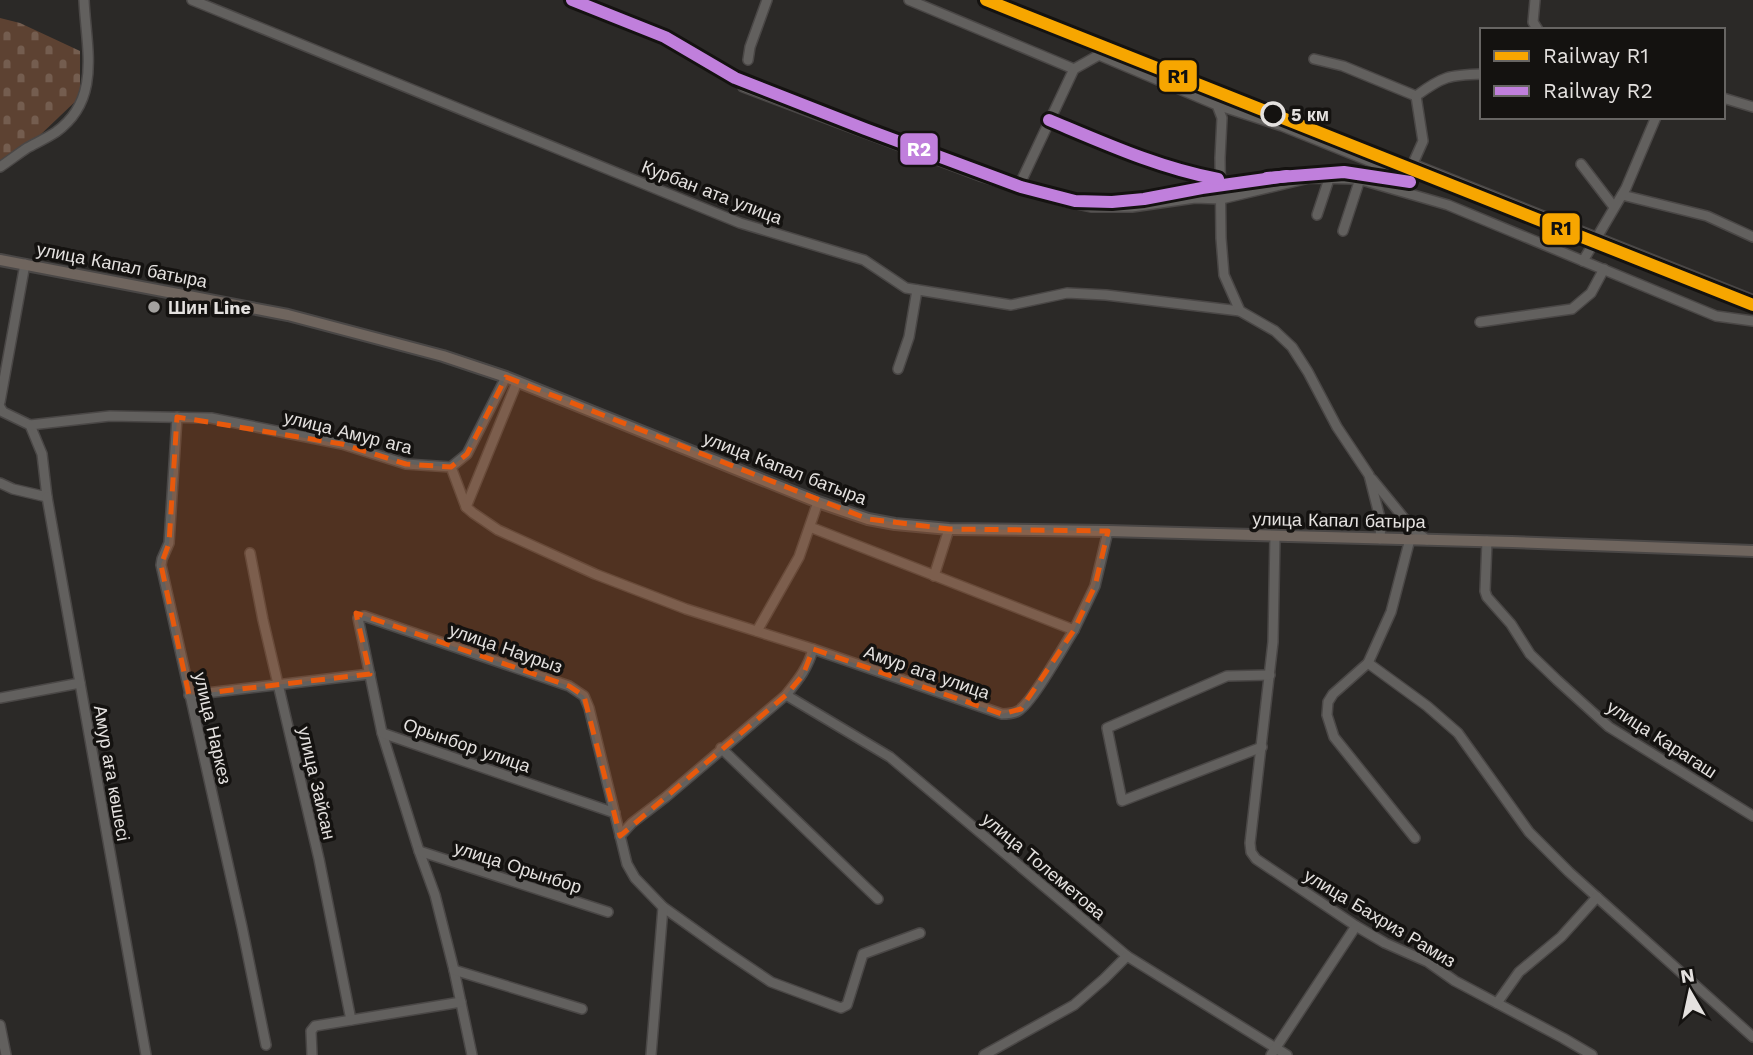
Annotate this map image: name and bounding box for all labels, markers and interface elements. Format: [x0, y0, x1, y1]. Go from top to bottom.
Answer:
legend [1480, 28, 1725, 119]
text: Railway R1 [1543, 43, 1649, 68]
line badge: R1 [1158, 59, 1198, 93]
text: R1 [1167, 65, 1189, 88]
text: Railway R2 [1543, 78, 1653, 103]
marker: 5 км [1261, 102, 1285, 126]
place label: 5 км [1291, 104, 1329, 125]
line badge: R2 [899, 132, 939, 166]
text: R2 [907, 138, 931, 161]
street label: Курбан ата улица [639, 156, 786, 229]
line badge: R1 [1541, 212, 1581, 246]
text: R1 [1550, 217, 1572, 240]
street label: улица Капал батыра [35, 238, 210, 292]
place label: Шин Line [168, 297, 251, 318]
marker: Шин Line [146, 299, 162, 315]
street label: улица Амур ага [282, 406, 415, 458]
street label: улица Капал батыра [700, 427, 871, 509]
street label: улица Капал батыра [1252, 508, 1427, 532]
street label: улица Наурыз [447, 619, 565, 677]
street label: Амур ага улица [861, 641, 993, 704]
street label: улица Наркез [190, 670, 236, 786]
street label: улица Карагаш [1603, 696, 1721, 782]
street label: Амур аға көшесі [90, 703, 134, 843]
street label: Орынбор улица [401, 713, 534, 777]
street label: улица Зайсан [294, 724, 340, 842]
street label: улица Толеметова [978, 808, 1111, 924]
street label: улица Орынбор [452, 836, 584, 898]
street label: улица Бахриз Рамиз [1300, 864, 1460, 972]
north arrow [1655, 957, 1725, 1027]
text: N [1679, 963, 1696, 988]

